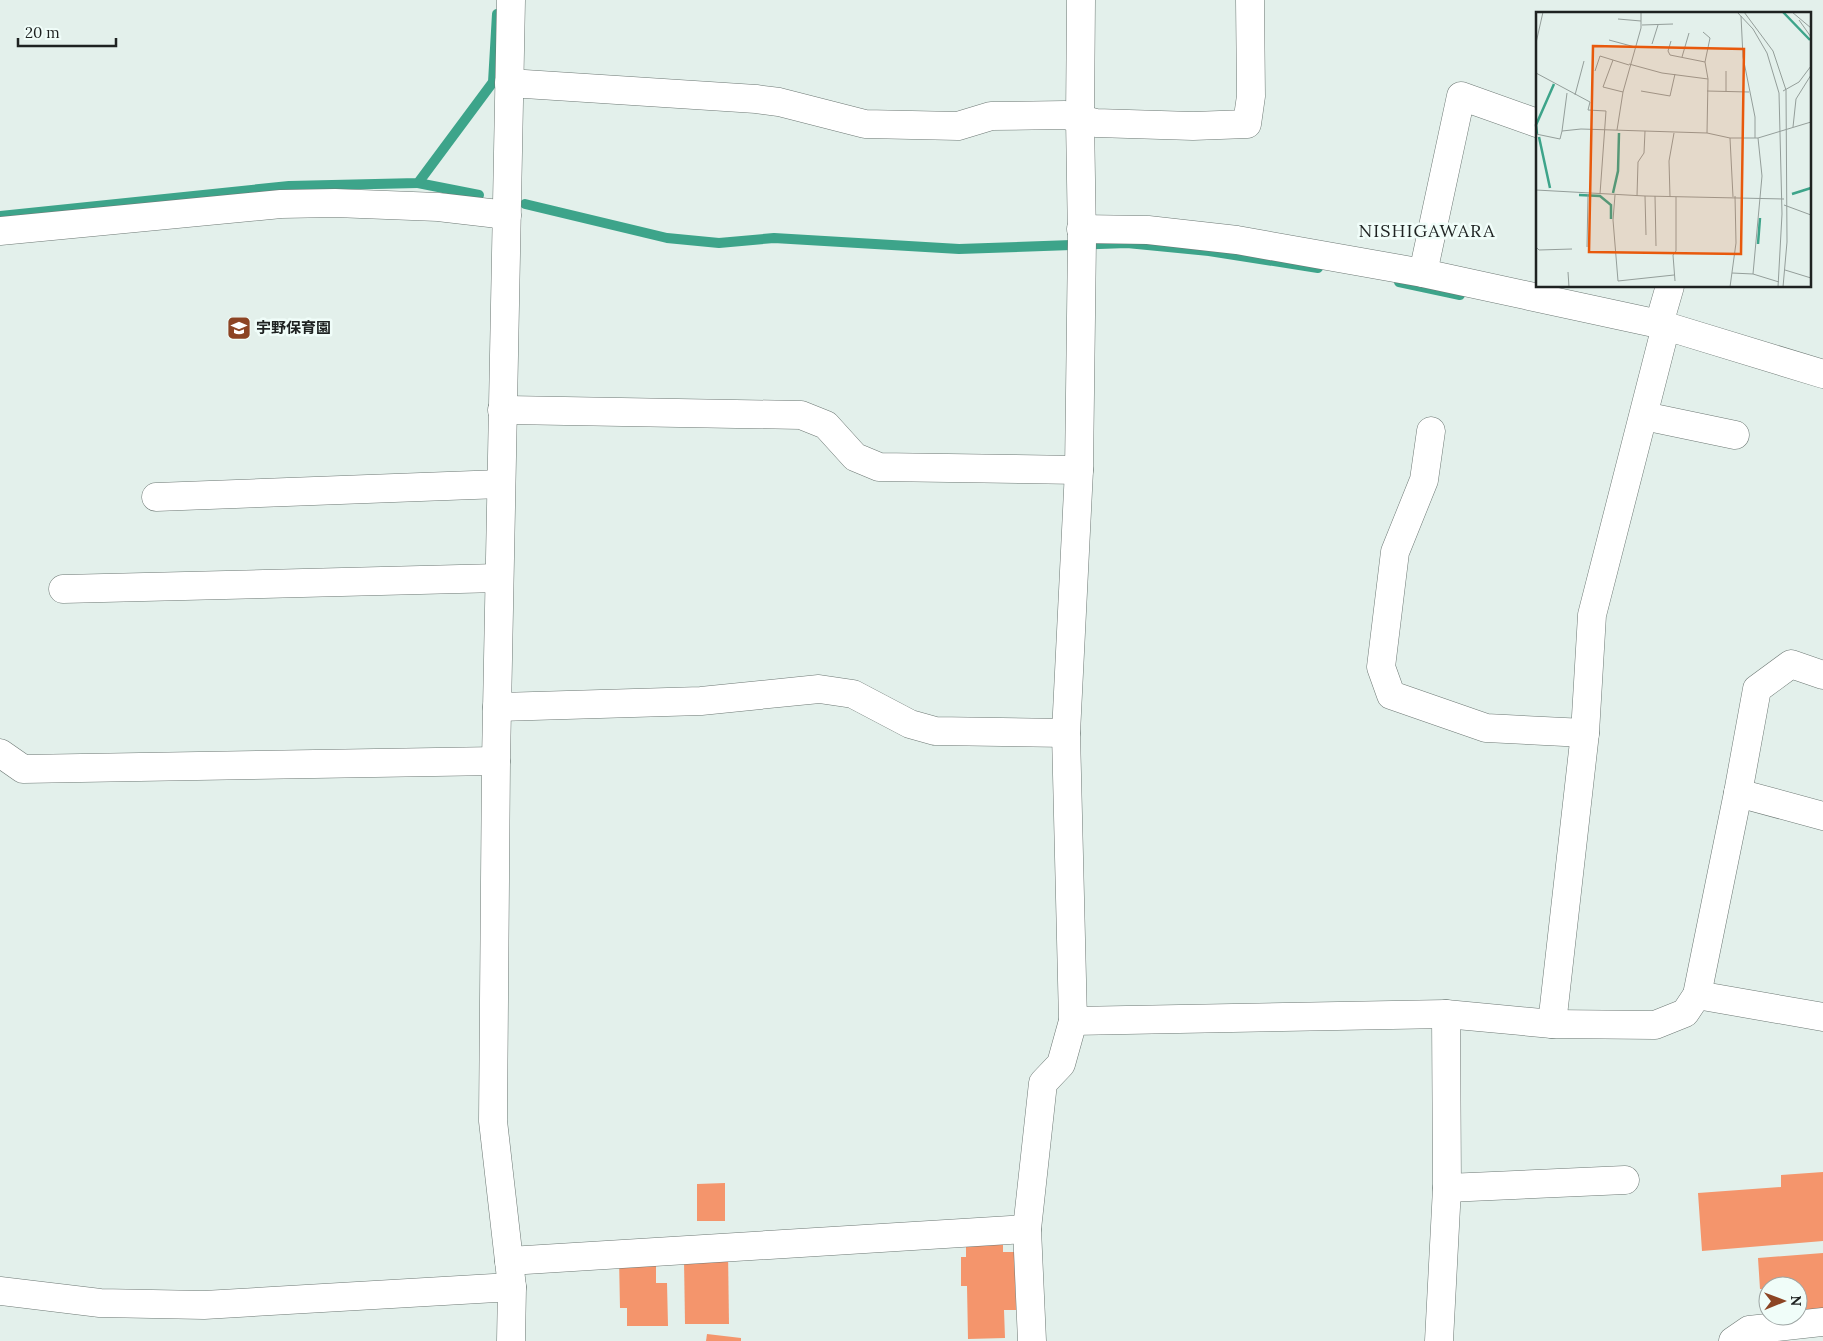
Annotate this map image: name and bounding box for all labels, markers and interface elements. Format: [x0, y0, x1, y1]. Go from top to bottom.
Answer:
inset map [1536, 12, 1810, 288]
scale bar [18, 15, 115, 47]
text: 20 m [25, 23, 60, 42]
district label: NISHIGAWARA [1359, 219, 1495, 242]
school or university icon: 宇野保育園 [226, 315, 252, 341]
place label: 宇野保育園 [256, 318, 331, 337]
north arrow [1758, 1276, 1808, 1326]
text: N [1787, 1295, 1805, 1307]

